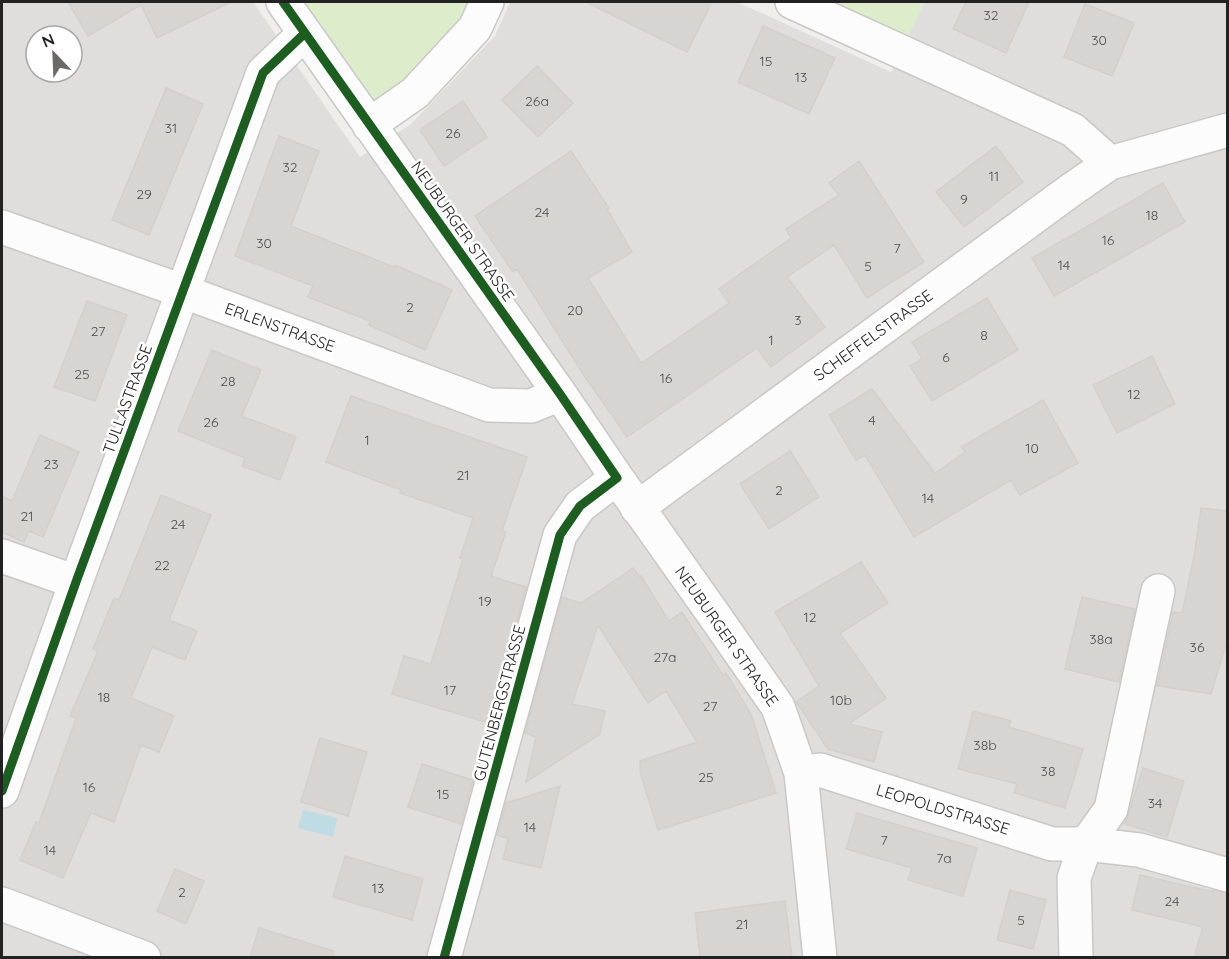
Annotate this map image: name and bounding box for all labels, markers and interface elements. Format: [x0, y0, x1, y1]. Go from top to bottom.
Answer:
house number: 32 [983, 6, 999, 24]
north arrow [24, 24, 84, 84]
text: N [39, 29, 57, 52]
house number: 30 [1091, 31, 1107, 49]
house number: 15 [760, 52, 772, 70]
house number: 13 [795, 68, 807, 86]
house number: 26a [525, 92, 549, 110]
house number: 31 [165, 119, 177, 137]
house number: 26 [445, 124, 461, 142]
street label: NEUBURGER STRASSE [407, 157, 519, 305]
house number: 32 [282, 158, 298, 176]
house number: 11 [989, 167, 999, 185]
house number: 29 [136, 185, 152, 203]
house number: 9 [960, 190, 968, 208]
house number: 24 [535, 203, 549, 221]
house number: 18 [1146, 206, 1158, 224]
house number: 16 [1102, 231, 1115, 249]
house number: 30 [256, 234, 272, 252]
house number: 7 [893, 239, 901, 257]
house number: 14 [1058, 256, 1070, 274]
house number: 5 [864, 257, 872, 275]
street label: SCHEFFELSTRASSE [809, 285, 937, 385]
street label: ERLENSTRASSE [222, 298, 338, 356]
house number: 2 [406, 298, 414, 316]
house number: 20 [567, 301, 583, 319]
house number: 3 [794, 311, 802, 329]
house number: 27 [91, 322, 105, 340]
house number: 8 [980, 326, 988, 344]
house number: 1 [768, 331, 774, 349]
street label: TULLASTRASSE [98, 341, 156, 457]
house number: 6 [942, 348, 950, 366]
house number: 25 [74, 365, 90, 383]
house number: 16 [660, 369, 673, 387]
house number: 28 [220, 372, 236, 390]
house number: 12 [1128, 385, 1141, 403]
house number: 4 [868, 411, 876, 429]
house number: 26 [203, 413, 219, 431]
house number: 1 [364, 431, 370, 449]
house number: 10 [1025, 439, 1039, 457]
house number: 23 [43, 455, 59, 473]
house number: 21 [457, 466, 469, 484]
house number: 2 [775, 481, 783, 499]
house number: 14 [922, 489, 934, 507]
house number: 21 [21, 507, 33, 525]
house number: 24 [171, 515, 185, 533]
house number: 22 [154, 556, 170, 574]
street label: NEUBURGER STRASSE [671, 562, 783, 710]
house number: 19 [479, 592, 492, 610]
house number: 12 [804, 608, 817, 626]
street label: GUTENBERGSTRASSE [469, 623, 529, 783]
house number: 38a [1089, 630, 1113, 648]
house number: 36 [1190, 638, 1205, 656]
house number: 27a [653, 648, 677, 666]
house number: 17 [444, 681, 456, 699]
house number: 18 [98, 688, 110, 706]
house number: 10b [830, 691, 852, 709]
house number: 27 [703, 697, 717, 715]
house number: 38b [973, 736, 997, 754]
house number: 38 [1041, 762, 1055, 780]
house number: 25 [698, 768, 714, 786]
house number: 16 [83, 778, 96, 796]
street label: LEOPOLDSTRASSE [874, 779, 1012, 839]
house number: 15 [437, 785, 449, 803]
house number: 34 [1148, 794, 1162, 812]
house number: 14 [524, 818, 536, 836]
house number: 7 [880, 831, 888, 849]
house number: 14 [44, 841, 56, 859]
house number: 7a [936, 849, 952, 867]
house number: 13 [372, 879, 384, 897]
house number: 2 [178, 883, 186, 901]
house number: 24 [1165, 892, 1179, 910]
house number: 5 [1017, 911, 1025, 929]
house number: 21 [736, 915, 748, 933]

